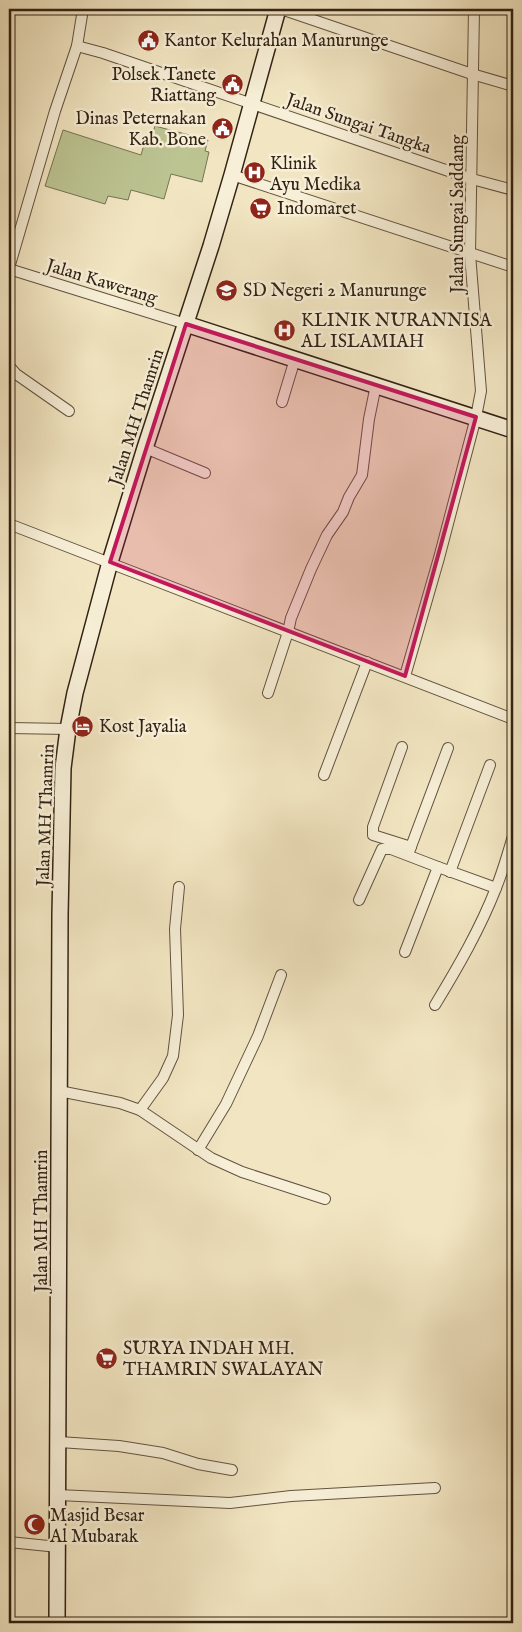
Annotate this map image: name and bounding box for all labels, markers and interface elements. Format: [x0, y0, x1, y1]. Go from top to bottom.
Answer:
public building icon: Kantor Kelurahan Manurunge [136, 28, 160, 52]
place label: Kantor Kelurahan Manurunge [164, 30, 388, 53]
place label: Polsek Tanete Riattang [111, 64, 216, 108]
public building icon: Polsek Tanete Riattang [220, 72, 244, 96]
street label: Jalan Sungai Tangka [281, 88, 434, 160]
place label: Dinas Peternakan Kab. Bone [75, 108, 206, 152]
public building icon: Dinas Peternakan Kab. Bone [210, 116, 234, 140]
street label: Jalan Sungai Saddang [447, 134, 470, 295]
place label: Klinik Ayu Medika [269, 153, 361, 197]
hospital icon: Klinik Ayu Medika [242, 161, 266, 185]
supermarket icon: Indomaret [249, 196, 273, 220]
place label: Indomaret [277, 198, 356, 221]
street label: Jalan Kawerang [41, 254, 160, 310]
school or university icon: SD Negeri 2 Manurunge [215, 278, 239, 302]
place label: SD Negeri 2 Manurunge [243, 280, 427, 303]
place label: KLINIK NURANNISA AL ISLAMIAH [300, 310, 493, 354]
hospital icon: KLINIK NURANNISA AL ISLAMIAH [273, 318, 297, 342]
street label: Jalan MH Thamrin [104, 346, 171, 491]
hotel icon: Kost Jayalia [71, 714, 95, 738]
place label: Kost Jayalia [99, 716, 187, 739]
street label: Jalan MH Thamrin [32, 743, 60, 889]
street label: Jalan MH Thamrin [31, 1149, 54, 1294]
place label: SURYA INDAH MH. THAMRIN SWALAYAN [123, 1338, 324, 1382]
supermarket icon: SURYA INDAH MH. THAMRIN SWALAYAN [95, 1346, 119, 1370]
place label: Masjid Besar Al Mubarak [49, 1505, 145, 1549]
mosque icon: Masjid Besar Al Mubarak [22, 1513, 46, 1537]

